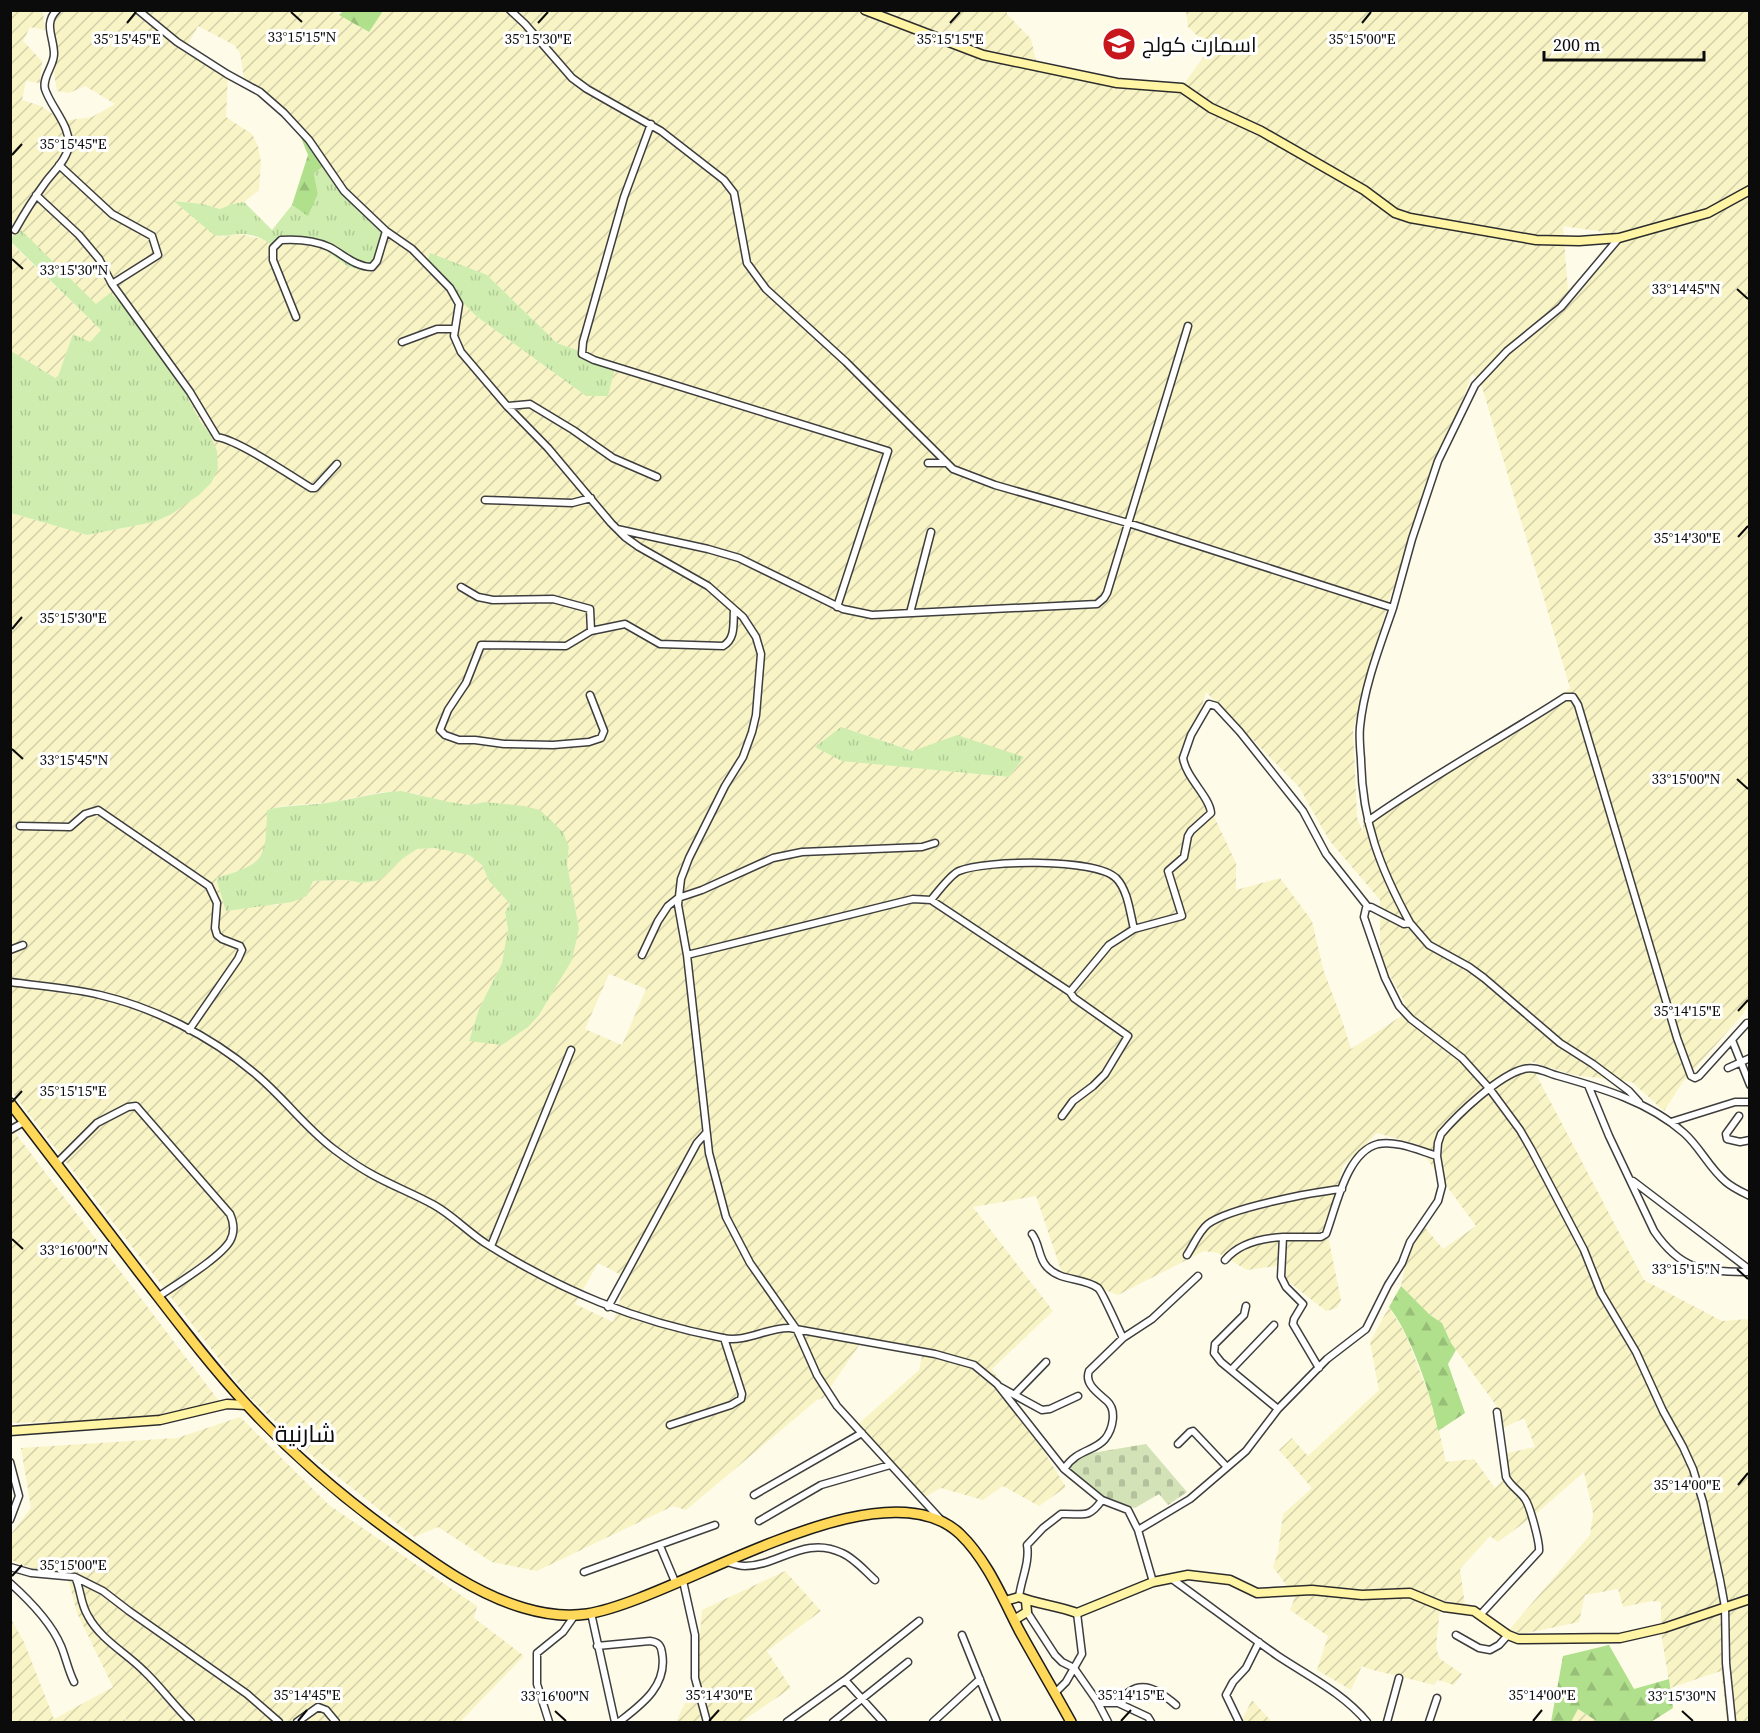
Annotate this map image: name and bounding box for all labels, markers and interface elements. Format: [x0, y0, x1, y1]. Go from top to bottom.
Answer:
scale bar [1544, 24, 1704, 62]
text: 33°15'15"N [267, 26, 337, 47]
school or university icon: اسمارت كولج [1101, 26, 1137, 62]
text: 35°15'45"E [93, 28, 161, 49]
text: 35°15'30"E [504, 28, 572, 49]
text: 35°15'15"E [916, 28, 984, 49]
text: 35°15'00"E [1328, 28, 1396, 49]
place label: اسمارت كولج [1142, 30, 1257, 59]
text: 200 m [1553, 32, 1600, 57]
text: 35°15'45"E [39, 133, 107, 154]
text: 33°15'30"N [39, 259, 109, 280]
text: 33°14'45"N [1651, 278, 1721, 299]
text: 35°14'30"E [1653, 527, 1721, 548]
text: 35°15'30"E [39, 607, 107, 628]
text: 33°15'45"N [39, 749, 109, 770]
text: 33°15'00"N [1651, 768, 1721, 789]
text: 35°14'15"E [1653, 1000, 1721, 1021]
text: 35°15'15"E [39, 1080, 107, 1101]
text: 33°16'00"N [39, 1239, 109, 1260]
text: 33°15'15"N [1651, 1258, 1721, 1279]
district label: شارنية [275, 1417, 335, 1450]
text: 35°14'00"E [1653, 1474, 1721, 1495]
text: 35°15'00"E [39, 1554, 107, 1575]
text: 35°14'45"E [273, 1684, 341, 1705]
text: 35°14'30"E [685, 1684, 753, 1705]
text: 35°14'15"E [1097, 1684, 1165, 1705]
text: 35°14'00"E [1508, 1684, 1576, 1705]
text: 33°16'00"N [520, 1685, 590, 1706]
text: 33°15'30"N [1647, 1685, 1717, 1706]

